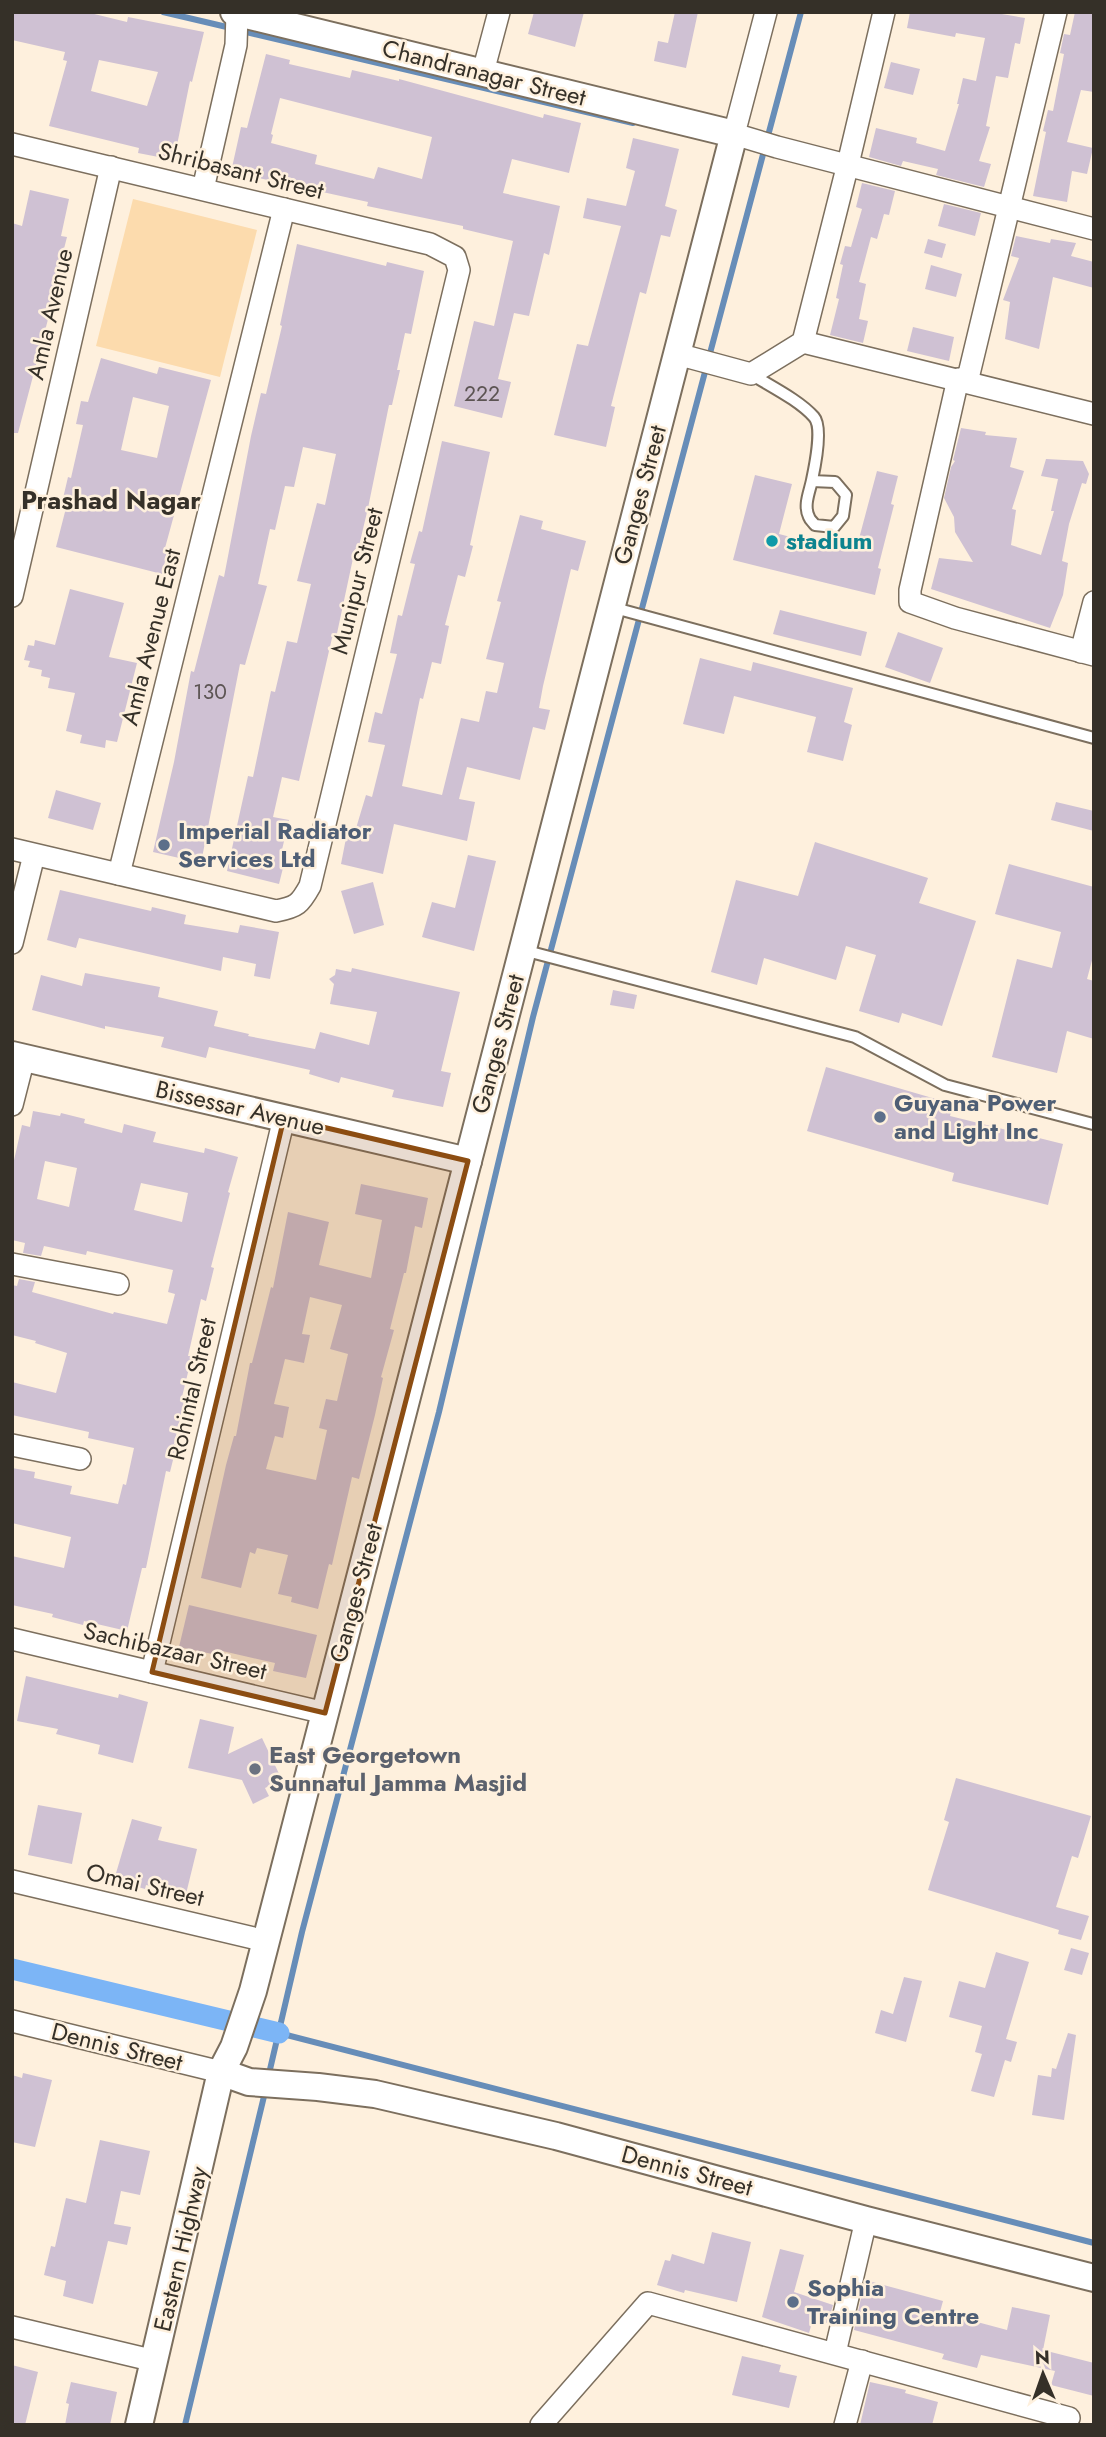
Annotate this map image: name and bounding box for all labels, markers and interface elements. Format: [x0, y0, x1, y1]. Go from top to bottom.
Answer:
street label: Chandranagar Street [379, 30, 590, 115]
street label: Shribasant Street [155, 133, 328, 208]
street label: Amla Avenue [17, 245, 82, 383]
house number: 222 [464, 379, 500, 409]
street label: Ganges Street [604, 421, 675, 568]
district label: Prashad Nagar [21, 481, 201, 519]
street label: Munipur Street [321, 504, 392, 658]
place label: stadium [786, 523, 872, 558]
marker: stadium [764, 533, 780, 549]
street label: Amla Avenue East [112, 545, 189, 729]
house number: 130 [193, 677, 227, 707]
place label: Imperial Radiator Services Ltd [178, 813, 372, 876]
marker: Imperial Radiator Services Ltd [156, 837, 172, 853]
street label: Ganges Street [462, 970, 533, 1117]
street label: Bissessar Avenue [152, 1071, 328, 1144]
place label: Guyana Power and Light Inc [894, 1085, 1056, 1148]
marker: Guyana Power and Light Inc [872, 1109, 888, 1125]
street label: Rohintal Street [158, 1314, 225, 1464]
street label: Ganges Street [320, 1519, 391, 1666]
street label: Sachibazaar Street [80, 1612, 270, 1689]
place label: East Georgetown Sunnatul Jamma Masjid [269, 1737, 527, 1800]
marker: East Georgetown Sunnatul Jamma Masjid [247, 1761, 263, 1777]
street label: Omai Street [83, 1854, 208, 1915]
street label: Dennis Street [48, 2013, 187, 2080]
street label: Dennis Street [618, 2136, 757, 2205]
street label: Eastern Highway [145, 2162, 217, 2335]
place label: Sophia Training Centre [807, 2270, 979, 2333]
marker: Sophia Training Centre [785, 2294, 801, 2310]
north arrow [1008, 2339, 1078, 2409]
text: N [1034, 2344, 1050, 2371]

